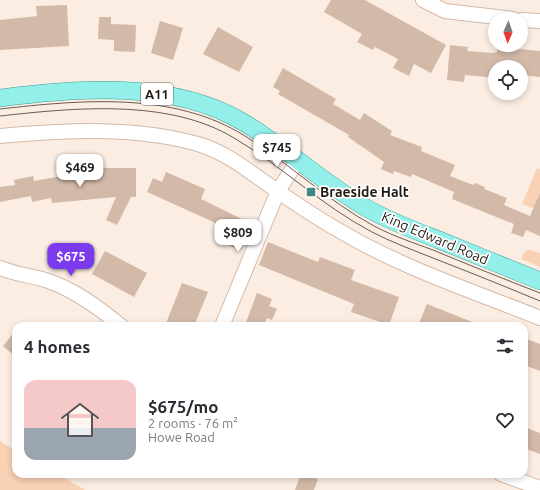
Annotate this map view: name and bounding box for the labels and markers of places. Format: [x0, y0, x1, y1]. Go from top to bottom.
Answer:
pin: $745 [253, 134, 301, 168]
pin: $469 [56, 154, 104, 188]
place label: Braeside Halt [320, 184, 409, 200]
marker: Braeside Halt [305, 186, 317, 198]
pin: $809 [214, 219, 262, 253]
pin: $675 [47, 243, 95, 277]

